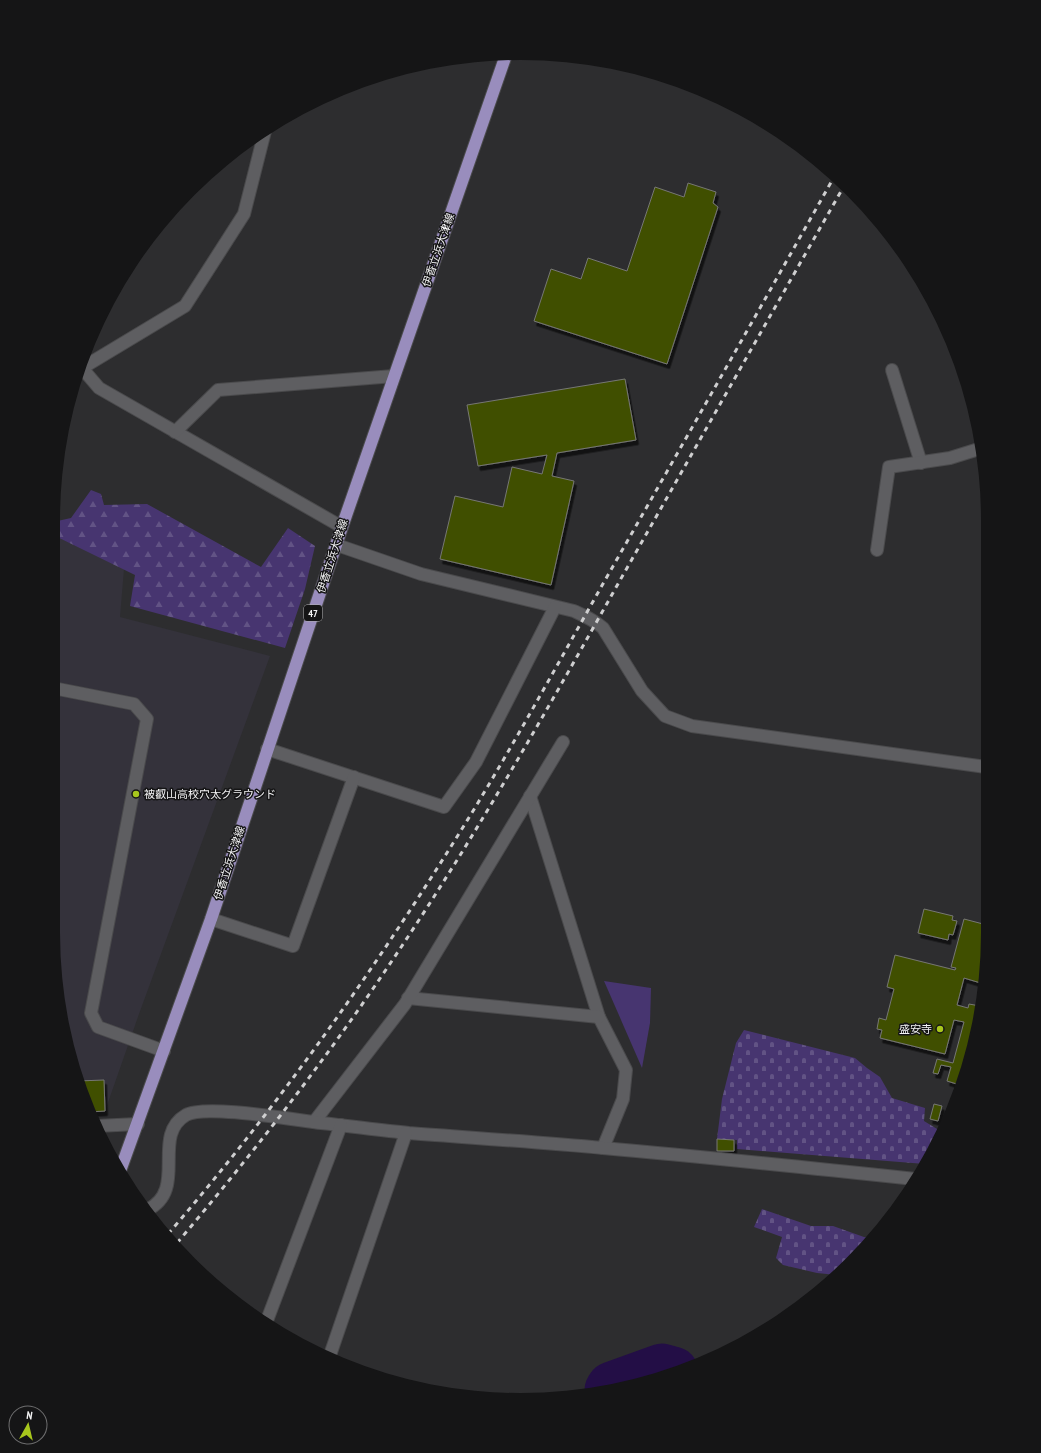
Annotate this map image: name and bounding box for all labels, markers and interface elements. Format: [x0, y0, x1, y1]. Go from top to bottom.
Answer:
street label: 伊香立浜大津線 [419, 211, 457, 289]
street label: 伊香立浜大津線 [313, 517, 351, 595]
road number: 47 [304, 605, 322, 621]
place label: 被叡山高校穴太グラウンド [144, 787, 276, 801]
marker: 被叡山高校穴太グラウンド [131, 789, 141, 799]
street label: 伊香立浜大津線 [210, 824, 248, 902]
place label: 盛安寺 [899, 1022, 932, 1036]
marker: 盛安寺 [935, 1024, 945, 1034]
north arrow [8, 1405, 48, 1445]
text: N [25, 1408, 33, 1422]

